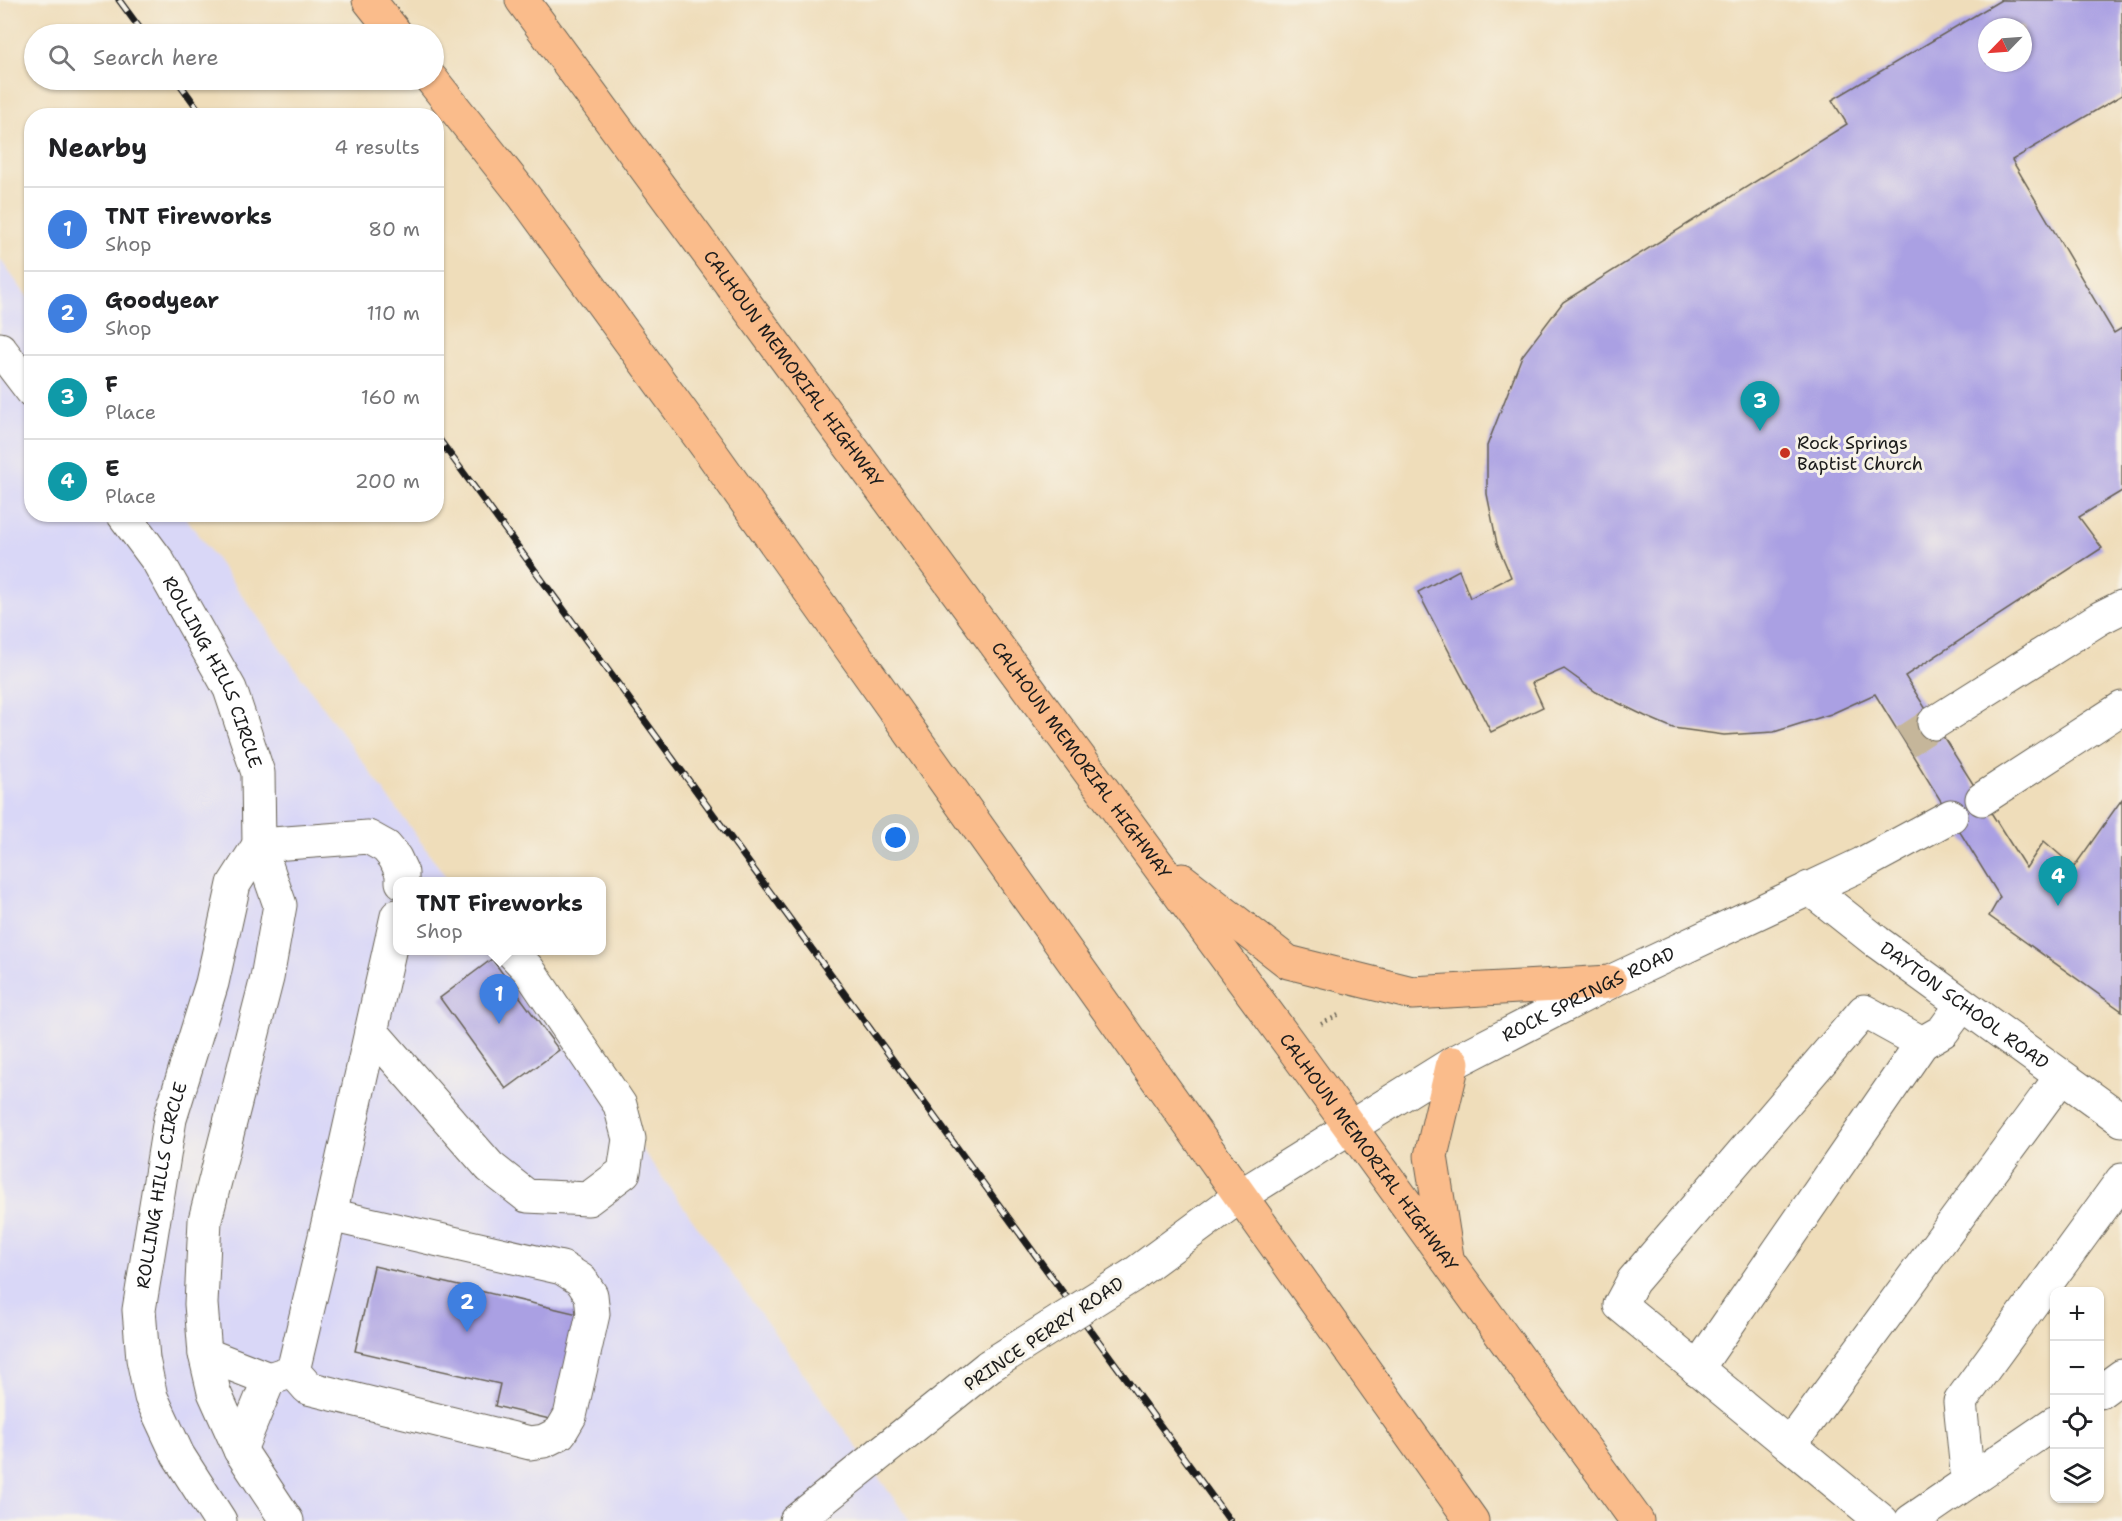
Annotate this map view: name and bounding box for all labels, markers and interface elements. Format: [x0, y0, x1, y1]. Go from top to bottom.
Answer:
north arrow [1978, 18, 2032, 72]
search box [24, 24, 444, 90]
icon: search [45, 41, 78, 74]
text: Search here [93, 43, 219, 72]
text: Nearby [48, 130, 147, 165]
text: 4 results [334, 134, 420, 160]
text: TNT Fireworks [105, 202, 272, 231]
text: 1 [63, 216, 72, 242]
text: 80 m [368, 216, 420, 242]
text: Shop [105, 231, 152, 257]
street label: CALHOUN MEMORIAL HIGHWAY [698, 245, 889, 493]
text: Goodyear [105, 286, 219, 315]
text: 2 [61, 300, 75, 326]
text: 110 m [366, 300, 420, 326]
text: Shop [105, 315, 152, 341]
text: F [105, 370, 118, 399]
pin: 3 [1740, 382, 1780, 431]
text: 3 [61, 384, 75, 410]
text: 160 m [361, 384, 420, 410]
text: Place [105, 399, 156, 425]
place label: Rock Springs Baptist Church [1797, 431, 1923, 476]
marker: Rock Springs Baptist Church [1778, 446, 1792, 460]
text: E [105, 454, 120, 483]
text: 4 [61, 468, 75, 494]
text: 200 m [355, 468, 420, 494]
text: Place [105, 483, 156, 509]
street label: ROLLING HILLS CIRCLE [157, 572, 267, 771]
street label: CALHOUN MEMORIAL HIGHWAY [986, 637, 1177, 884]
your location [881, 823, 910, 852]
pin: 4 [2038, 856, 2078, 906]
popup [393, 877, 606, 955]
text: TNT Fireworks [416, 889, 583, 918]
text: Shop [416, 918, 463, 944]
street label: DAYTON SCHOOL ROAD [1875, 936, 2054, 1075]
street label: ROCK SPRINGS ROAD [1498, 941, 1679, 1048]
pin: 1 [480, 974, 518, 1024]
street label: CALHOUN MEMORIAL HIGHWAY [1274, 1028, 1464, 1277]
street label: ROLLING HILLS CIRCLE [131, 1079, 193, 1290]
street label: PRINCE PERRY ROAD [959, 1271, 1129, 1397]
pin: 2 [448, 1282, 486, 1332]
map controls [2050, 1287, 2104, 1503]
button: + [2050, 1287, 2104, 1341]
button: − [2050, 1341, 2104, 1395]
button: locate [2050, 1395, 2104, 1449]
button: layers [2050, 1449, 2104, 1503]

